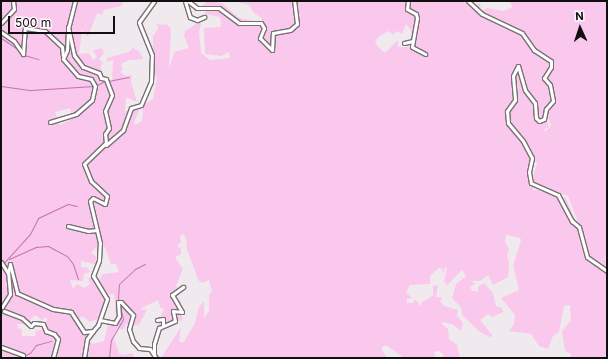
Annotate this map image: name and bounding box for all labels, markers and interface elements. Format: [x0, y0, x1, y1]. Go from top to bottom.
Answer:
scale bar [10, 8, 117, 34]
north arrow [560, 8, 600, 48]
text: N [575, 9, 584, 23]
text: 500 m [15, 15, 51, 30]

